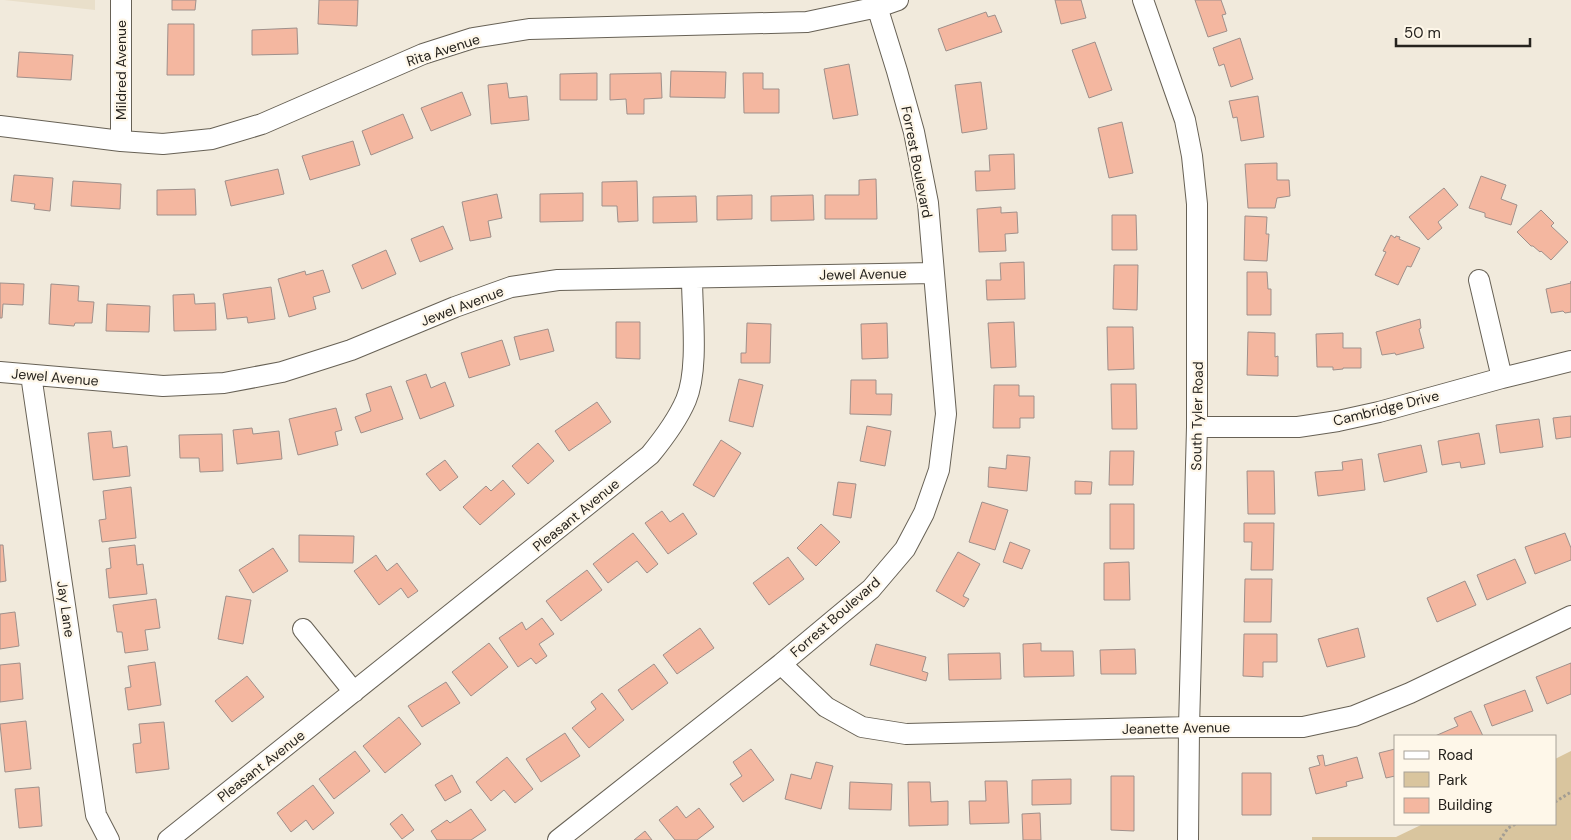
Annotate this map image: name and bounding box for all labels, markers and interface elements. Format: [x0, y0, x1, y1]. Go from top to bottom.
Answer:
scale bar [1396, 15, 1530, 47]
street label: Mildred Avenue [112, 20, 130, 120]
text: 50 m [1404, 23, 1441, 43]
street label: Rita Avenue [404, 30, 482, 70]
street label: Forrest Boulevard [897, 105, 937, 219]
street label: Jewel Avenue [819, 264, 907, 284]
street label: Jewel Avenue [418, 282, 506, 330]
street label: South Tyler Road [1187, 361, 1207, 471]
street label: Jewel Avenue [11, 364, 99, 390]
street label: Cambridge Drive [1331, 386, 1441, 430]
street label: Pleasant Avenue [529, 475, 623, 555]
street label: Forrest Boulevard [786, 573, 884, 661]
street label: Jay Lane [53, 580, 79, 638]
street label: Jeanette Avenue [1122, 718, 1230, 738]
street label: Pleasant Avenue [214, 726, 308, 806]
legend [1394, 735, 1556, 825]
text: Road [1438, 745, 1473, 765]
text: Park [1438, 770, 1468, 790]
text: Building [1438, 795, 1493, 815]

